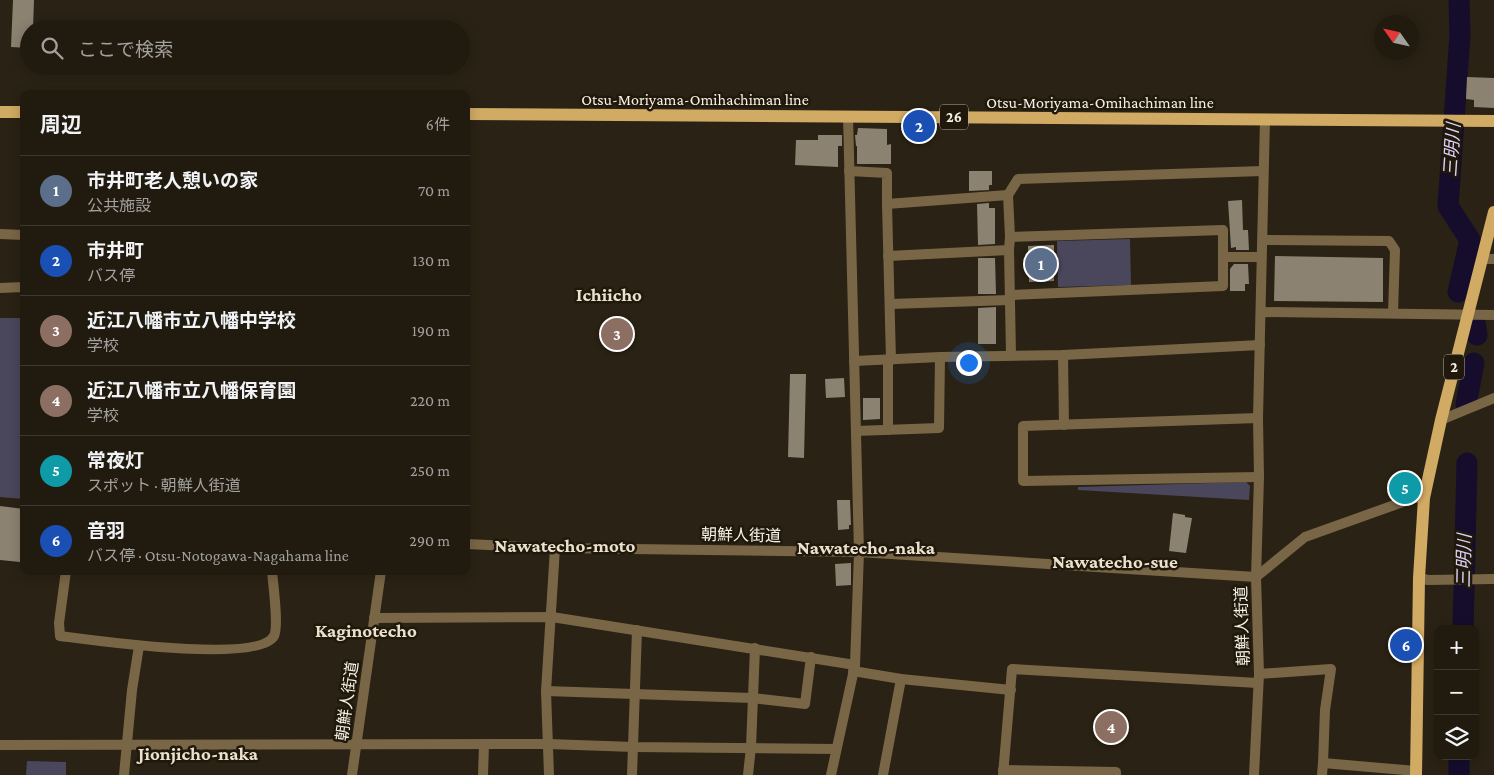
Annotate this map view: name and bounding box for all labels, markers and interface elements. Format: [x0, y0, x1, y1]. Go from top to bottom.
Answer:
north arrow [1374, 15, 1419, 60]
search box [20, 20, 470, 75]
icon: search [38, 34, 66, 62]
text: ここで検索 [78, 39, 173, 60]
street label: Otsu-Moriyama-Omihachiman line [581, 91, 809, 109]
street label: Otsu-Moriyama-Omihachiman line [986, 94, 1214, 112]
road number: 26 [940, 104, 968, 130]
pin: 2 [903, 107, 935, 145]
text: 周辺 [40, 113, 82, 137]
text: 6件 [426, 116, 450, 133]
water label: 三明川 [1440, 120, 1464, 178]
text: 市井町老人憩いの家 [87, 170, 258, 191]
text: 1 [53, 182, 59, 199]
text: 70 m [418, 182, 450, 199]
text: 公共施設 [87, 197, 151, 214]
text: 市井町 [87, 240, 144, 261]
pin: 1 [1025, 245, 1057, 283]
text: 2 [52, 252, 60, 269]
text: 130 m [412, 252, 450, 269]
text: バス停 [87, 267, 135, 284]
district label: Ichiicho [576, 284, 642, 305]
text: 近江八幡市立八幡中学校 [87, 310, 296, 331]
pin: 3 [601, 315, 633, 353]
text: 3 [52, 322, 60, 339]
text: 190 m [412, 322, 450, 339]
text: 学校 [87, 337, 119, 354]
your location [956, 350, 982, 376]
road number: 2 [1444, 354, 1464, 380]
text: 近江八幡市立八幡保育園 [87, 380, 296, 401]
text: 4 [52, 392, 60, 409]
text: 220 m [410, 392, 450, 409]
text: 学校 [87, 407, 119, 424]
text: 常夜灯 [87, 450, 144, 471]
text: 5 [52, 462, 60, 479]
text: 250 m [410, 462, 450, 479]
pin: 5 [1389, 469, 1421, 507]
text: スポット · 朝鮮人街道 [87, 477, 241, 494]
text: 音羽 [87, 520, 125, 541]
street label: 朝鮮人街道 [701, 526, 781, 544]
text: 6 [52, 532, 60, 549]
text: 290 m [409, 532, 450, 549]
water label: 三明川 [1454, 532, 1475, 588]
district label: Nawatecho-moto [495, 535, 635, 556]
district label: Nawatecho-naka [797, 537, 936, 558]
text: バス停 · Otsu-Notogawa-Nagahama line [87, 547, 349, 564]
district label: Nawatecho-sue [1052, 551, 1178, 572]
street label: 朝鮮人街道 [1232, 586, 1252, 666]
district label: Kaginotecho [315, 620, 417, 641]
map controls [1434, 625, 1479, 760]
button: + [1434, 625, 1479, 670]
pin: 6 [1390, 626, 1422, 664]
street label: 朝鮮人街道 [333, 660, 361, 742]
button: − [1434, 670, 1479, 715]
pin: 4 [1095, 708, 1127, 746]
button: layers [1434, 715, 1479, 760]
district label: Jionjicho-naka [136, 743, 259, 765]

